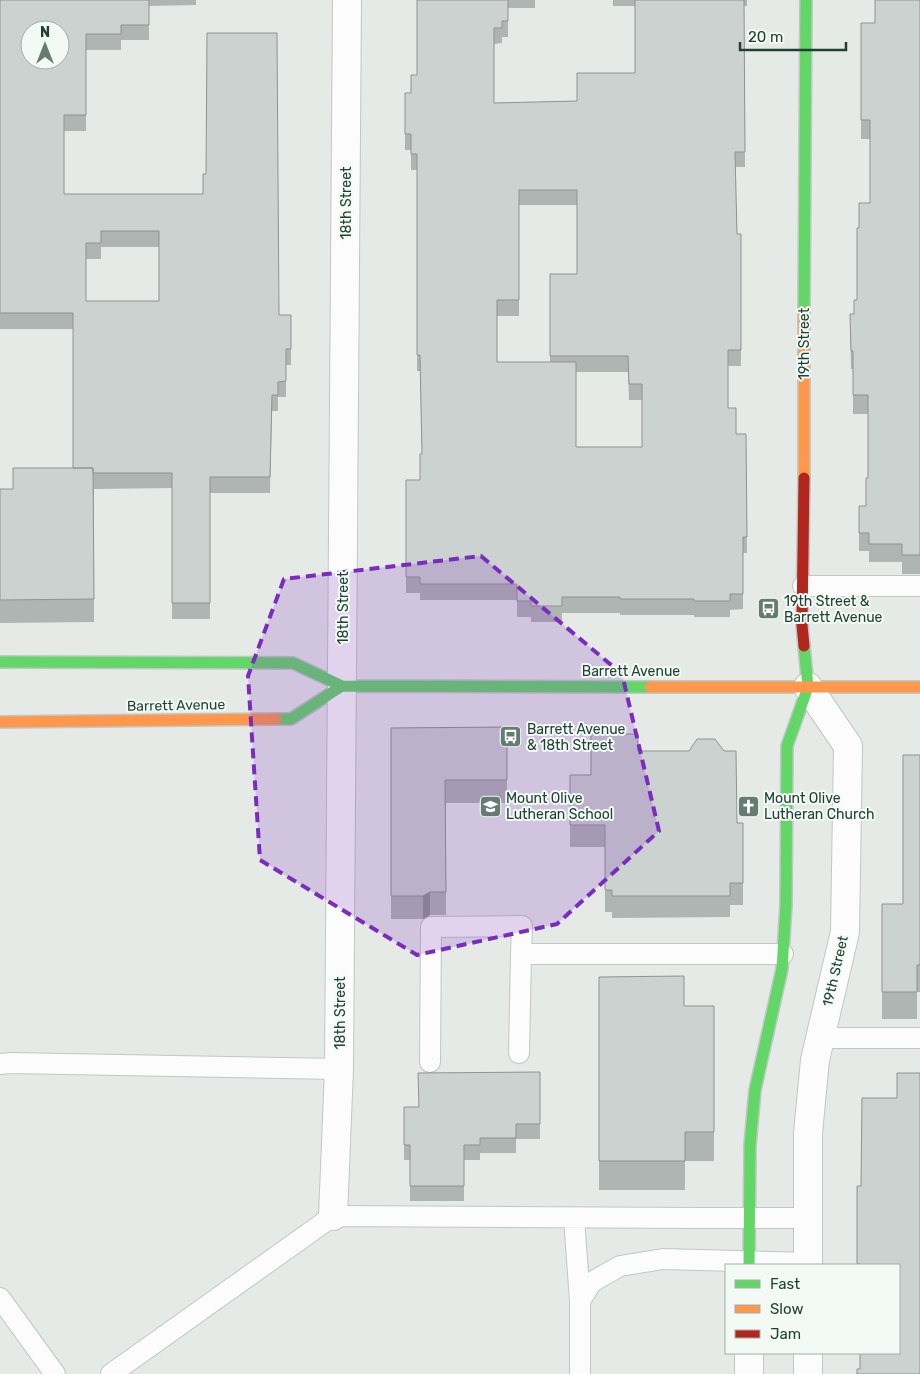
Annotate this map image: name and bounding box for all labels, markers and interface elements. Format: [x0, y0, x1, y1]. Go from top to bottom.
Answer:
north arrow [20, 20, 70, 70]
scale bar [740, 20, 846, 52]
text: N [40, 24, 50, 41]
text: 20 m [748, 28, 783, 46]
street label: 18th Street [338, 166, 355, 239]
street label: 19th Street [796, 307, 813, 380]
street label: 18th Street [335, 571, 352, 644]
place label: 19th Street & Barrett Avenue [784, 593, 883, 626]
bus stop icon: 19th Street & Barrett Avenue [756, 597, 780, 621]
street label: Barrett Avenue [582, 663, 680, 680]
street label: Barrett Avenue [127, 696, 226, 715]
place label: Barrett Avenue & 18th Street [527, 721, 626, 754]
bus stop icon: Barrett Avenue & 18th Street [499, 725, 523, 749]
place label: Mount Olive Lutheran School [506, 790, 613, 823]
place label: Mount Olive Lutheran Church [764, 790, 875, 823]
school or university icon: Mount Olive Lutheran School [478, 794, 502, 818]
church icon: Mount Olive Lutheran Church [736, 794, 760, 818]
street label: 19th Street [819, 934, 852, 1008]
street label: 18th Street [332, 976, 349, 1049]
legend [725, 1264, 900, 1354]
text: Fast [770, 1275, 800, 1293]
text: Slow [770, 1300, 803, 1318]
text: Jam [770, 1325, 801, 1343]

